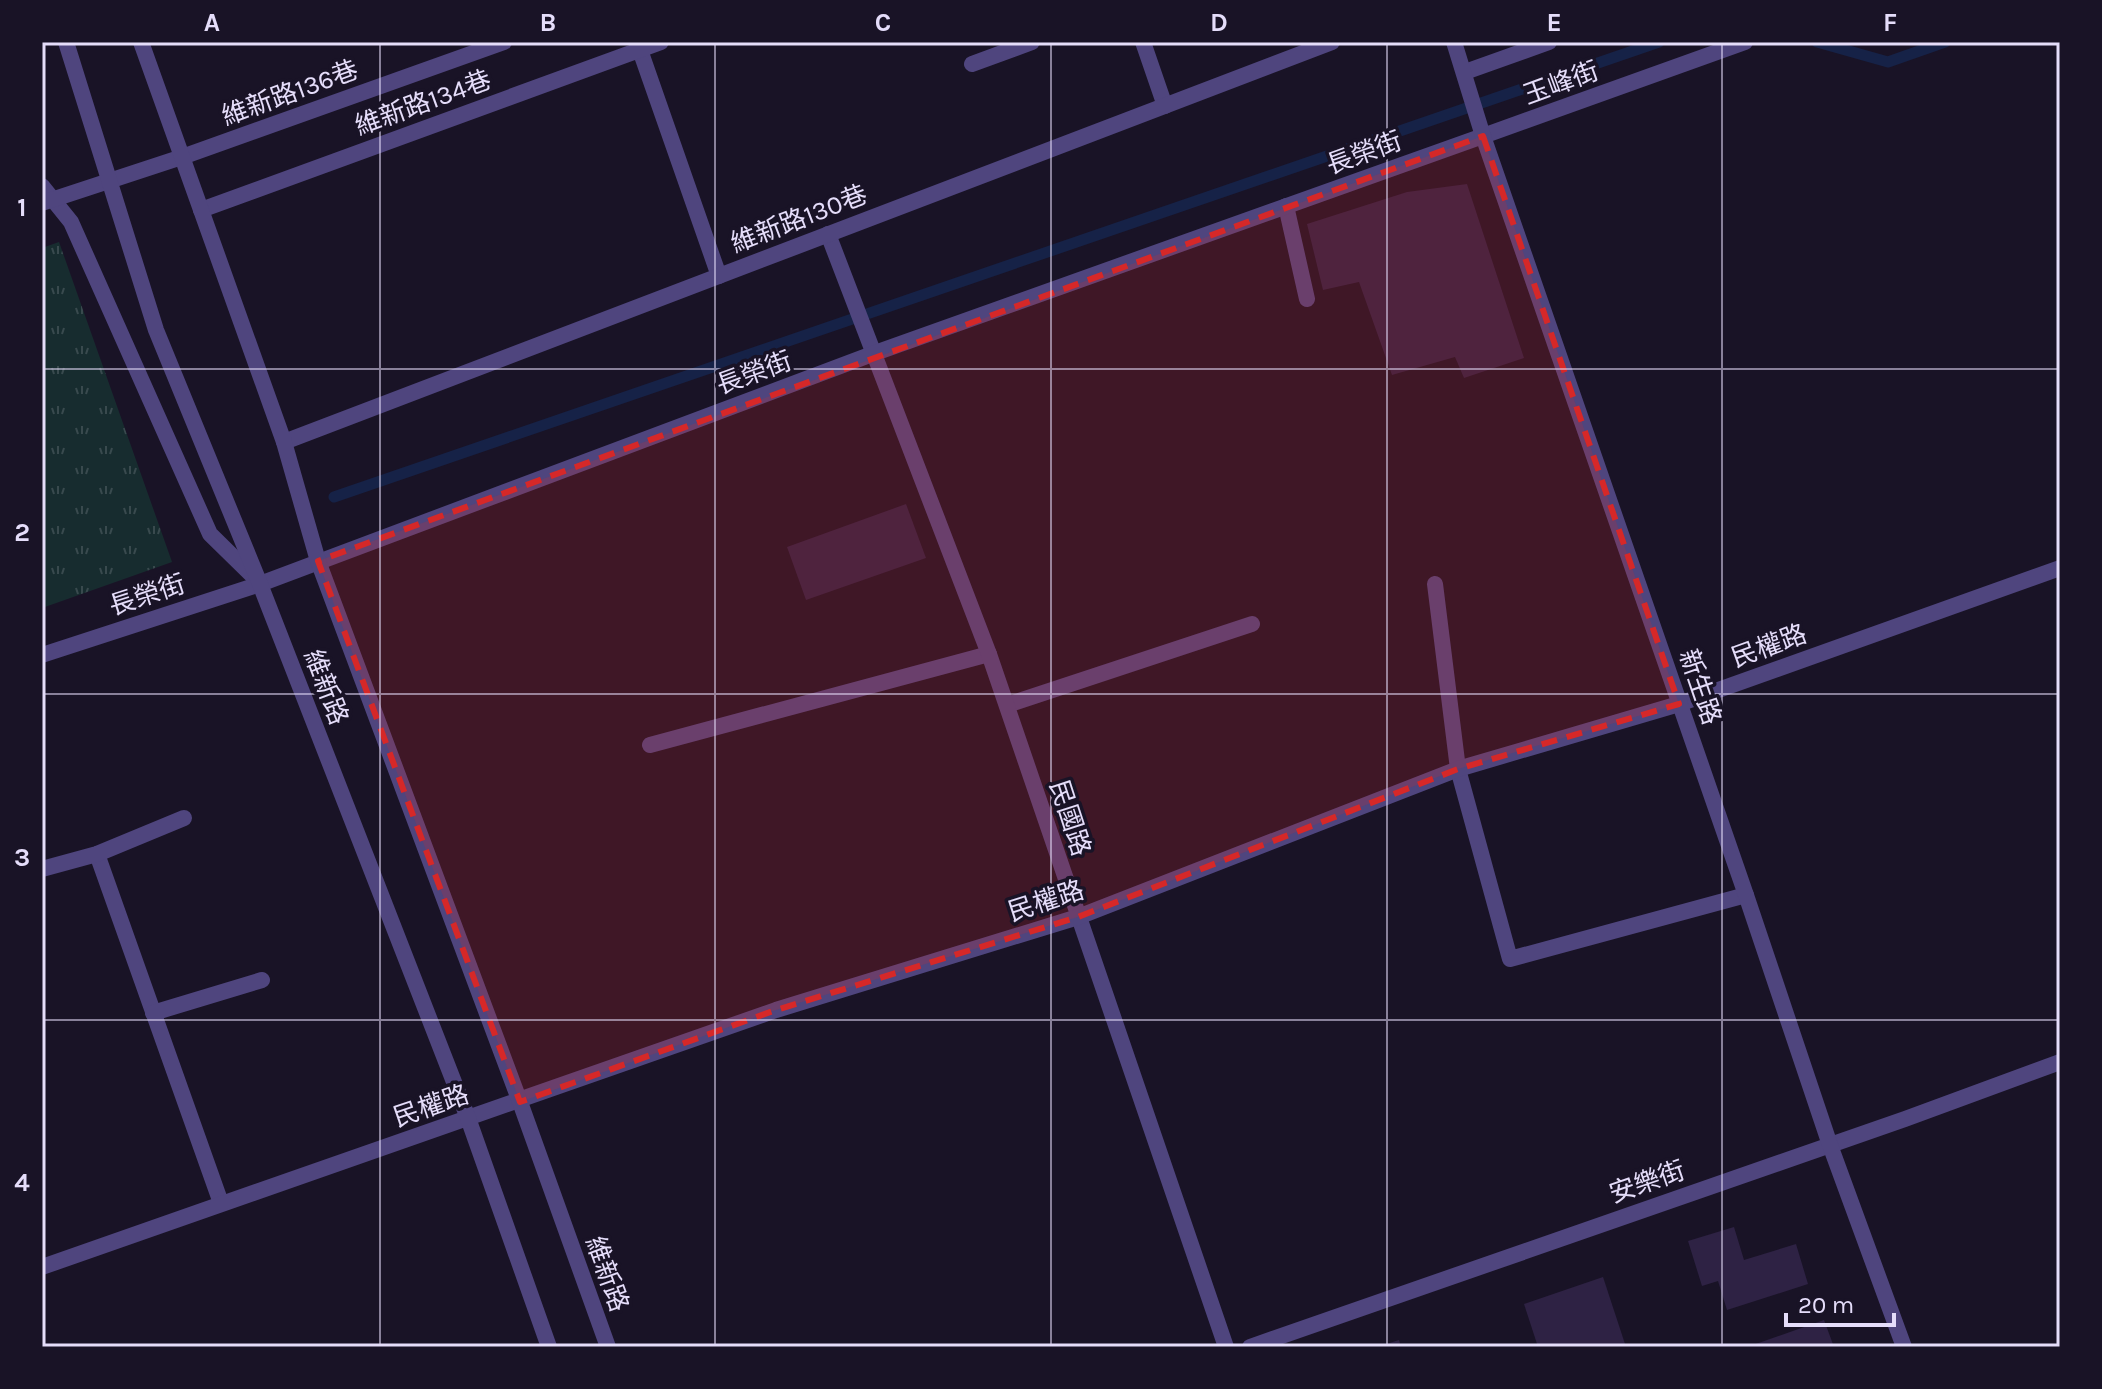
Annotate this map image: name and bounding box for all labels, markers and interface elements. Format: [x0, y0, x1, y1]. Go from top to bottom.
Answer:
text: A [204, 7, 220, 38]
text: B [540, 7, 556, 38]
text: C [875, 7, 891, 38]
text: D [1210, 7, 1228, 38]
text: E [1546, 7, 1562, 38]
text: F [1883, 7, 1897, 38]
street label: 維新路136巷 [218, 54, 362, 132]
street label: 玉峰街 [1519, 55, 1603, 111]
street label: 維新路134巷 [351, 64, 495, 142]
street label: 長榮街 [1322, 125, 1406, 181]
street label: 維新路130巷 [727, 179, 871, 259]
text: 1 [17, 192, 27, 223]
street label: 長榮街 [712, 345, 796, 401]
text: 2 [14, 517, 30, 548]
street label: 長榮街 [105, 568, 189, 622]
street label: 民權路 [1727, 618, 1811, 674]
street label: 維新路 [298, 645, 354, 729]
street label: 新生路 [1673, 645, 1727, 729]
street label: 民國路 [1043, 776, 1097, 860]
text: 3 [14, 842, 30, 873]
street label: 民權路 [1004, 874, 1088, 928]
street label: 民權路 [389, 1079, 473, 1133]
street label: 安樂街 [1605, 1155, 1689, 1209]
text: 4 [14, 1167, 30, 1198]
street label: 維新路 [579, 1232, 635, 1316]
scale bar [1786, 1277, 1894, 1327]
text: 20 m [1798, 1291, 1854, 1319]

